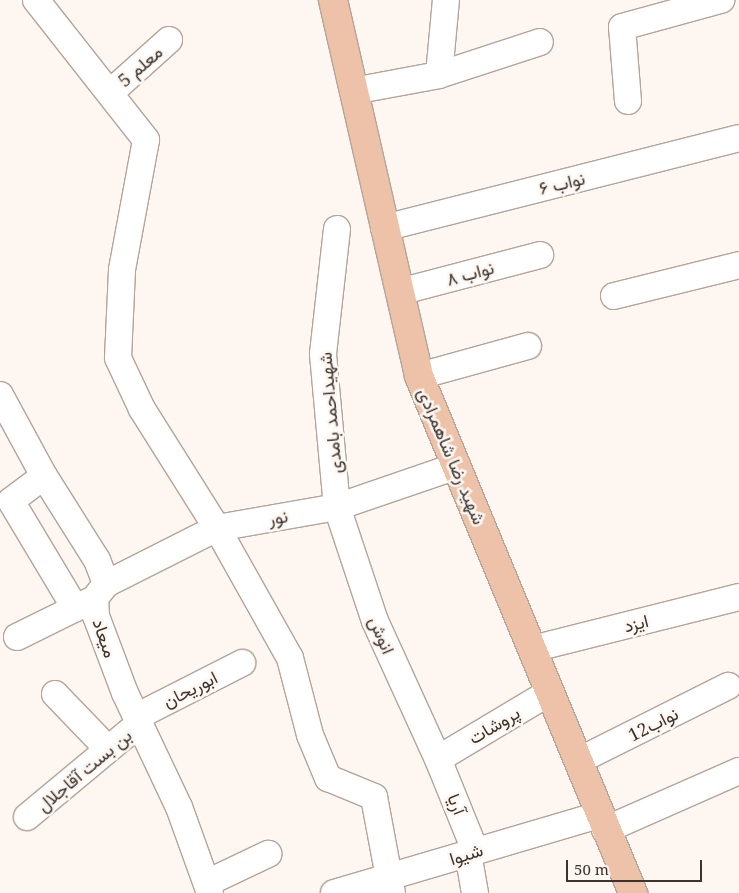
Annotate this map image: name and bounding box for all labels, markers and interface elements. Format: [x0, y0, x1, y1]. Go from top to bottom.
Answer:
street label: معلم 5 [113, 41, 167, 91]
street label: نواب ۶ [537, 167, 587, 199]
street label: نواب ۸ [444, 256, 496, 290]
street label: شهیداحمد بامدی [314, 351, 346, 475]
street label: شهید رضا شاهمرادی [414, 385, 490, 527]
street label: نور [267, 505, 289, 529]
street label: ایزد [621, 610, 651, 636]
street label: انوش [365, 613, 399, 657]
street label: میعاد [88, 616, 122, 660]
street label: ابوریحان [159, 666, 221, 712]
street label: پروشات [465, 701, 523, 749]
street label: نواب12 [624, 702, 682, 746]
street label: بن بست آقاجلال [32, 724, 136, 816]
street label: آریا [443, 790, 471, 818]
street label: شیوا [447, 838, 485, 870]
scale bar [569, 850, 705, 882]
text: 50 m [574, 859, 609, 879]

